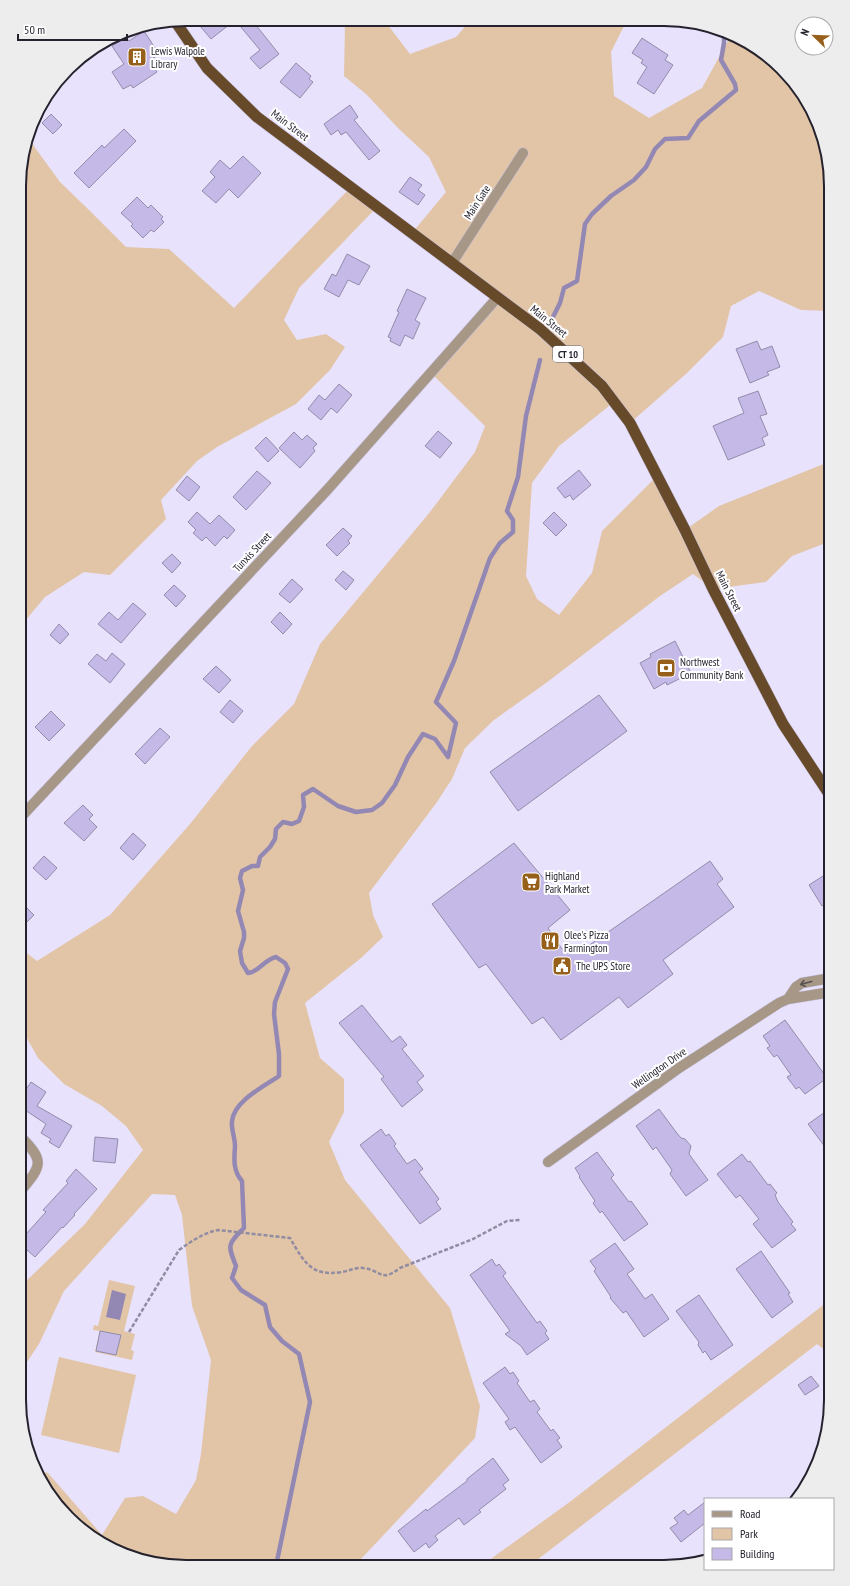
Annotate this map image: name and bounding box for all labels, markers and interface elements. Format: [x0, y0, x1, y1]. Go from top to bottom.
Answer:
scale bar [18, 16, 127, 42]
north arrow [794, 16, 834, 56]
text: 50 m [24, 22, 45, 37]
text: N [797, 27, 812, 38]
place label: Lewis Walpole Library [151, 44, 205, 71]
building icon: Lewis Walpole Library [126, 46, 148, 68]
street label: Main Street [268, 106, 312, 144]
street label: Main Gate [461, 182, 494, 222]
street label: Main Street [528, 302, 570, 340]
road number: CT 10 [553, 346, 583, 362]
street label: Tunxis Street [230, 529, 274, 575]
street label: Main Street [713, 568, 745, 614]
place label: Northwest Community Bank [680, 655, 744, 682]
bank icon: Northwest Community Bank [655, 657, 677, 679]
place label: Highland Park Market [545, 869, 590, 896]
supermarket icon: Highland Park Market [520, 871, 542, 893]
place label: Olee's Pizza Farmington [564, 928, 609, 955]
restaurant icon: Olee's Pizza Farmington [539, 930, 561, 952]
public building icon: The UPS Store [551, 955, 573, 977]
place label: The UPS Store [576, 959, 631, 973]
one-way arrow [799, 980, 812, 987]
street label: Wellington Drive [629, 1044, 689, 1092]
legend [704, 1498, 834, 1570]
text: Road [740, 1506, 760, 1521]
text: Park [740, 1526, 758, 1541]
text: Building [740, 1546, 775, 1561]

